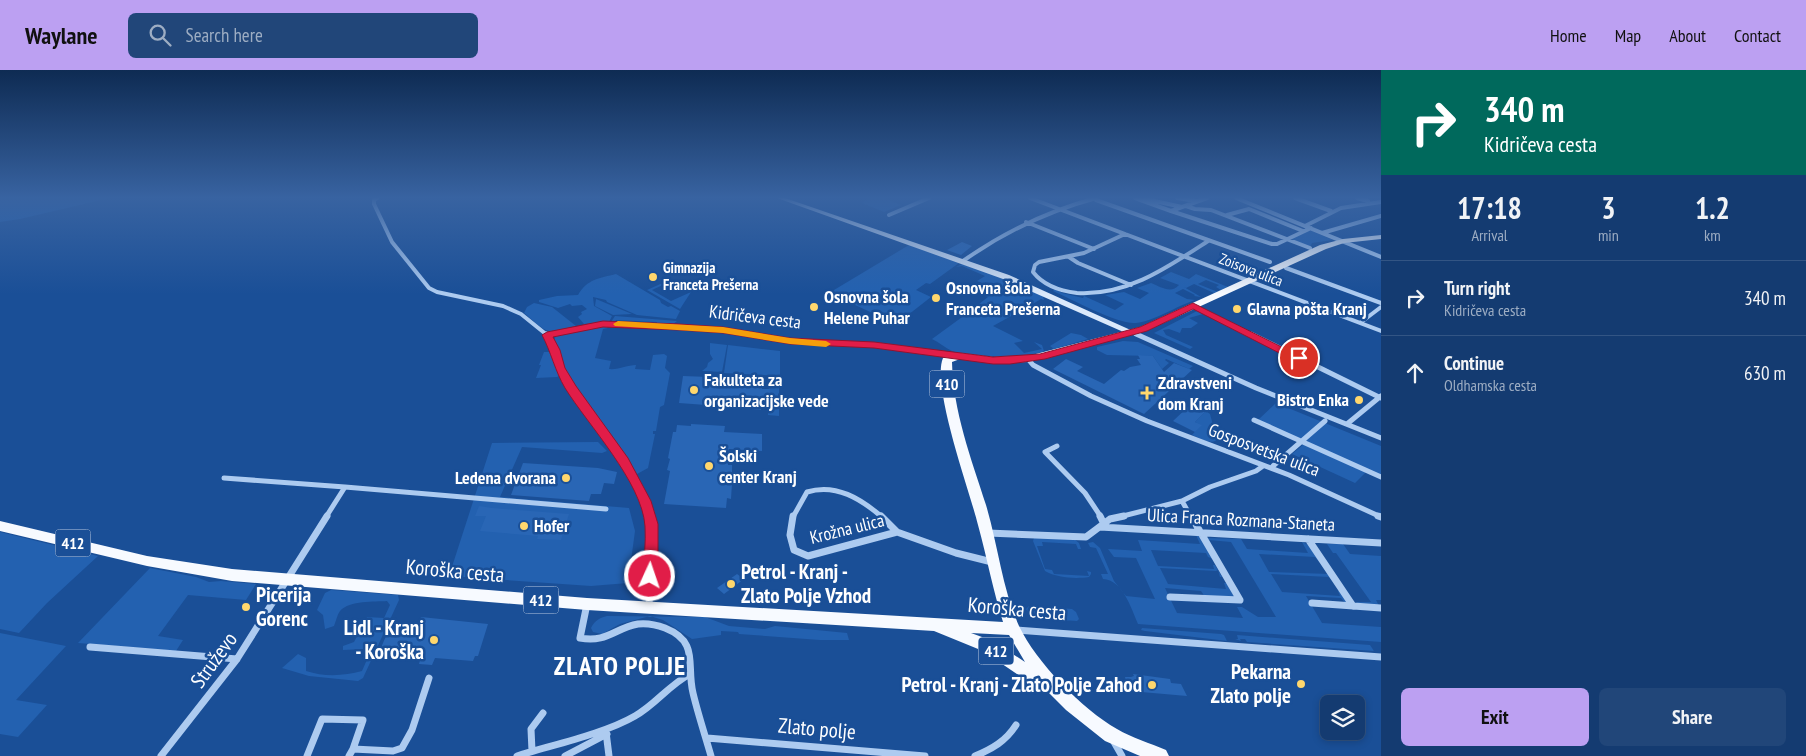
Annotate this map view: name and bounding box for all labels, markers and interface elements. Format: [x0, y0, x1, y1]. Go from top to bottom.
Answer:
search box [128, 13, 478, 58]
text: Waylane [25, 20, 98, 51]
icon: search [146, 21, 174, 49]
text: Search here [186, 23, 263, 47]
text: Home [1550, 24, 1587, 47]
text: Map [1615, 24, 1641, 47]
text: About [1669, 24, 1706, 47]
text: Contact [1734, 24, 1781, 47]
text: 340 m [1484, 86, 1565, 132]
icon: right [1401, 90, 1466, 155]
text: Kidričeva cesta [1484, 130, 1597, 158]
text: 17:18 [1457, 188, 1522, 227]
text: 3 [1601, 188, 1616, 227]
text: 1.2 [1695, 188, 1730, 227]
text: Arrival [1471, 225, 1508, 245]
text: min [1598, 225, 1619, 245]
text: km [1704, 225, 1721, 245]
street label: Zoisova ulica [1217, 249, 1286, 290]
place label: Gimnazija Franceta Prešerna [663, 258, 758, 294]
marker: Gimnazija Franceta Prešerna [647, 271, 659, 283]
place label: Osnovna šola Franceta Prešerna [946, 276, 1060, 320]
text: Turn right [1444, 276, 1510, 300]
icon: right [1401, 284, 1429, 312]
place label: Osnovna šola Helene Puhar [824, 285, 911, 329]
text: 340 m [1744, 286, 1786, 310]
marker: Osnovna šola Franceta Prešerna [930, 292, 942, 304]
place label: Glavna pošta Kranj [1247, 297, 1367, 320]
street label: Kidričeva cesta [708, 299, 802, 334]
text: Kidričeva cesta [1444, 300, 1526, 320]
marker: Osnovna šola Helene Puhar [808, 301, 820, 313]
marker: Glavna pošta Kranj [1231, 303, 1243, 315]
pin [1278, 337, 1320, 379]
icon: arrive [1285, 344, 1313, 372]
text: Continue [1444, 351, 1504, 375]
icon: ahead [1401, 359, 1429, 387]
text: 630 m [1744, 361, 1786, 385]
place label: Fakulteta za organizacijske vede [704, 368, 829, 412]
road number: 410 [930, 370, 964, 398]
place label: Zdravstveni dom Kranj [1158, 371, 1232, 415]
text: Oldhamska cesta [1444, 375, 1537, 395]
marker: Fakulteta za organizacijske vede [688, 384, 700, 396]
marker: Zdravstveni dom Kranj [1140, 386, 1154, 400]
place label: Bistro Enka [1277, 388, 1349, 411]
marker: Bistro Enka [1353, 394, 1365, 406]
street label: Gosposvetska ulica [1205, 418, 1323, 481]
place label: Šolski center Kranj [719, 444, 797, 488]
marker: Šolski center Kranj [703, 460, 715, 472]
place label: Ledena dvorana [455, 466, 556, 489]
marker: Ledena dvorana [560, 472, 572, 484]
street label: Ulica Franca Rozmana-Staneta [1146, 503, 1336, 536]
street label: Krožna ulica [807, 508, 886, 549]
place label: Hofer [534, 514, 570, 537]
marker: Hofer [518, 520, 530, 532]
road number: 412 [56, 529, 90, 556]
position arrow [623, 549, 675, 601]
street label: Koroška cesta [405, 553, 505, 588]
place label: Petrol - Kranj - Zlato Polje Vzhod [741, 558, 871, 609]
marker: Petrol - Kranj - Zlato Polje Vzhod [725, 578, 737, 590]
place label: Picerija Gorenc [256, 581, 311, 632]
road number: 412 [524, 586, 558, 614]
street label: Koroška cesta [967, 591, 1067, 626]
marker: Picerija Gorenc [240, 601, 252, 613]
place label: Lidl - Kranj - Koroška [344, 614, 424, 665]
street label: Struževo [184, 626, 243, 693]
marker: Lidl - Kranj - Koroška [428, 634, 440, 646]
road number: 412 [978, 638, 1014, 664]
district label: ZLATO POLJE [554, 649, 686, 682]
place label: Pekarna Zlato polje [1211, 658, 1291, 709]
place label: Petrol - Kranj - Zlato Polje Zahod [902, 671, 1142, 698]
marker: Pekarna Zlato polje [1295, 678, 1307, 690]
marker: Petrol - Kranj - Zlato Polje Zahod [1146, 679, 1158, 691]
button: Exit [1401, 688, 1589, 746]
button: Share [1599, 688, 1786, 746]
map controls [1320, 695, 1365, 740]
button: layers [1320, 695, 1365, 740]
street label: Zlato polje [777, 712, 857, 745]

